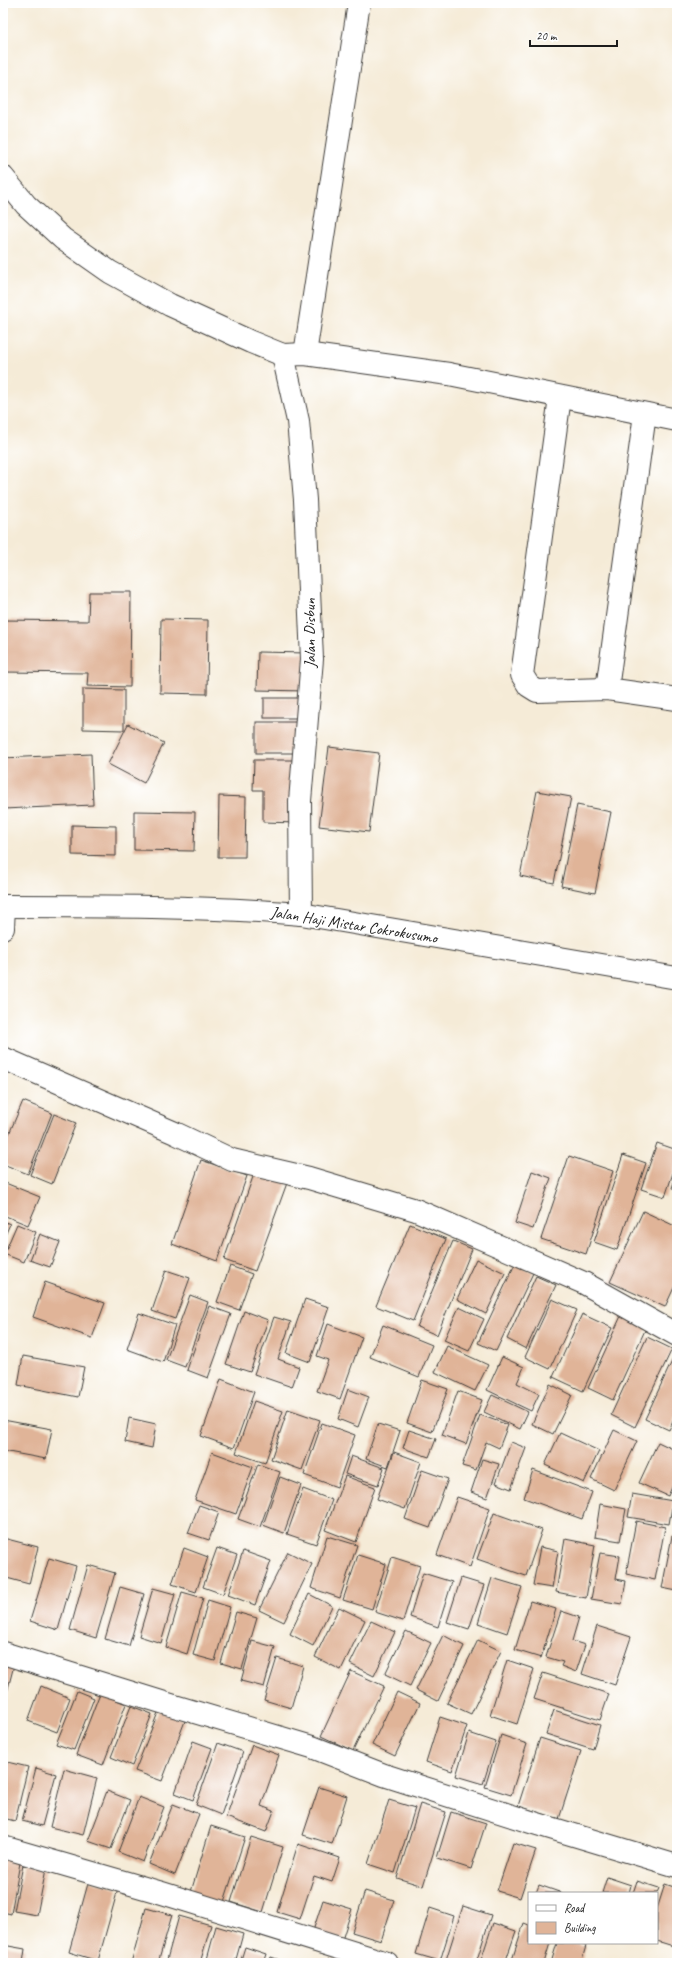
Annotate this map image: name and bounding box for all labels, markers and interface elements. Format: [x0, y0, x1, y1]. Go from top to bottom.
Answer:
scale bar [530, 22, 617, 48]
text: 20 m [536, 28, 558, 44]
street label: Jalan Disbun [300, 597, 320, 669]
street label: Jalan Haji Mistar Cokrokusumo [268, 902, 441, 948]
legend [528, 1892, 658, 1944]
text: Road [564, 1900, 586, 1916]
text: Building [564, 1920, 596, 1936]

